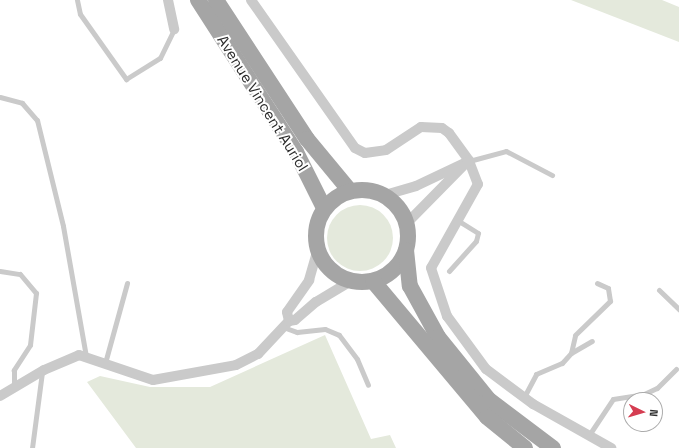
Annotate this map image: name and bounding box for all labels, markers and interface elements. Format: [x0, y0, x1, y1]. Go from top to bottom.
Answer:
street label: Avenue Vincent Auriol [214, 31, 312, 175]
north arrow [623, 392, 663, 432]
text: N [647, 409, 661, 417]

